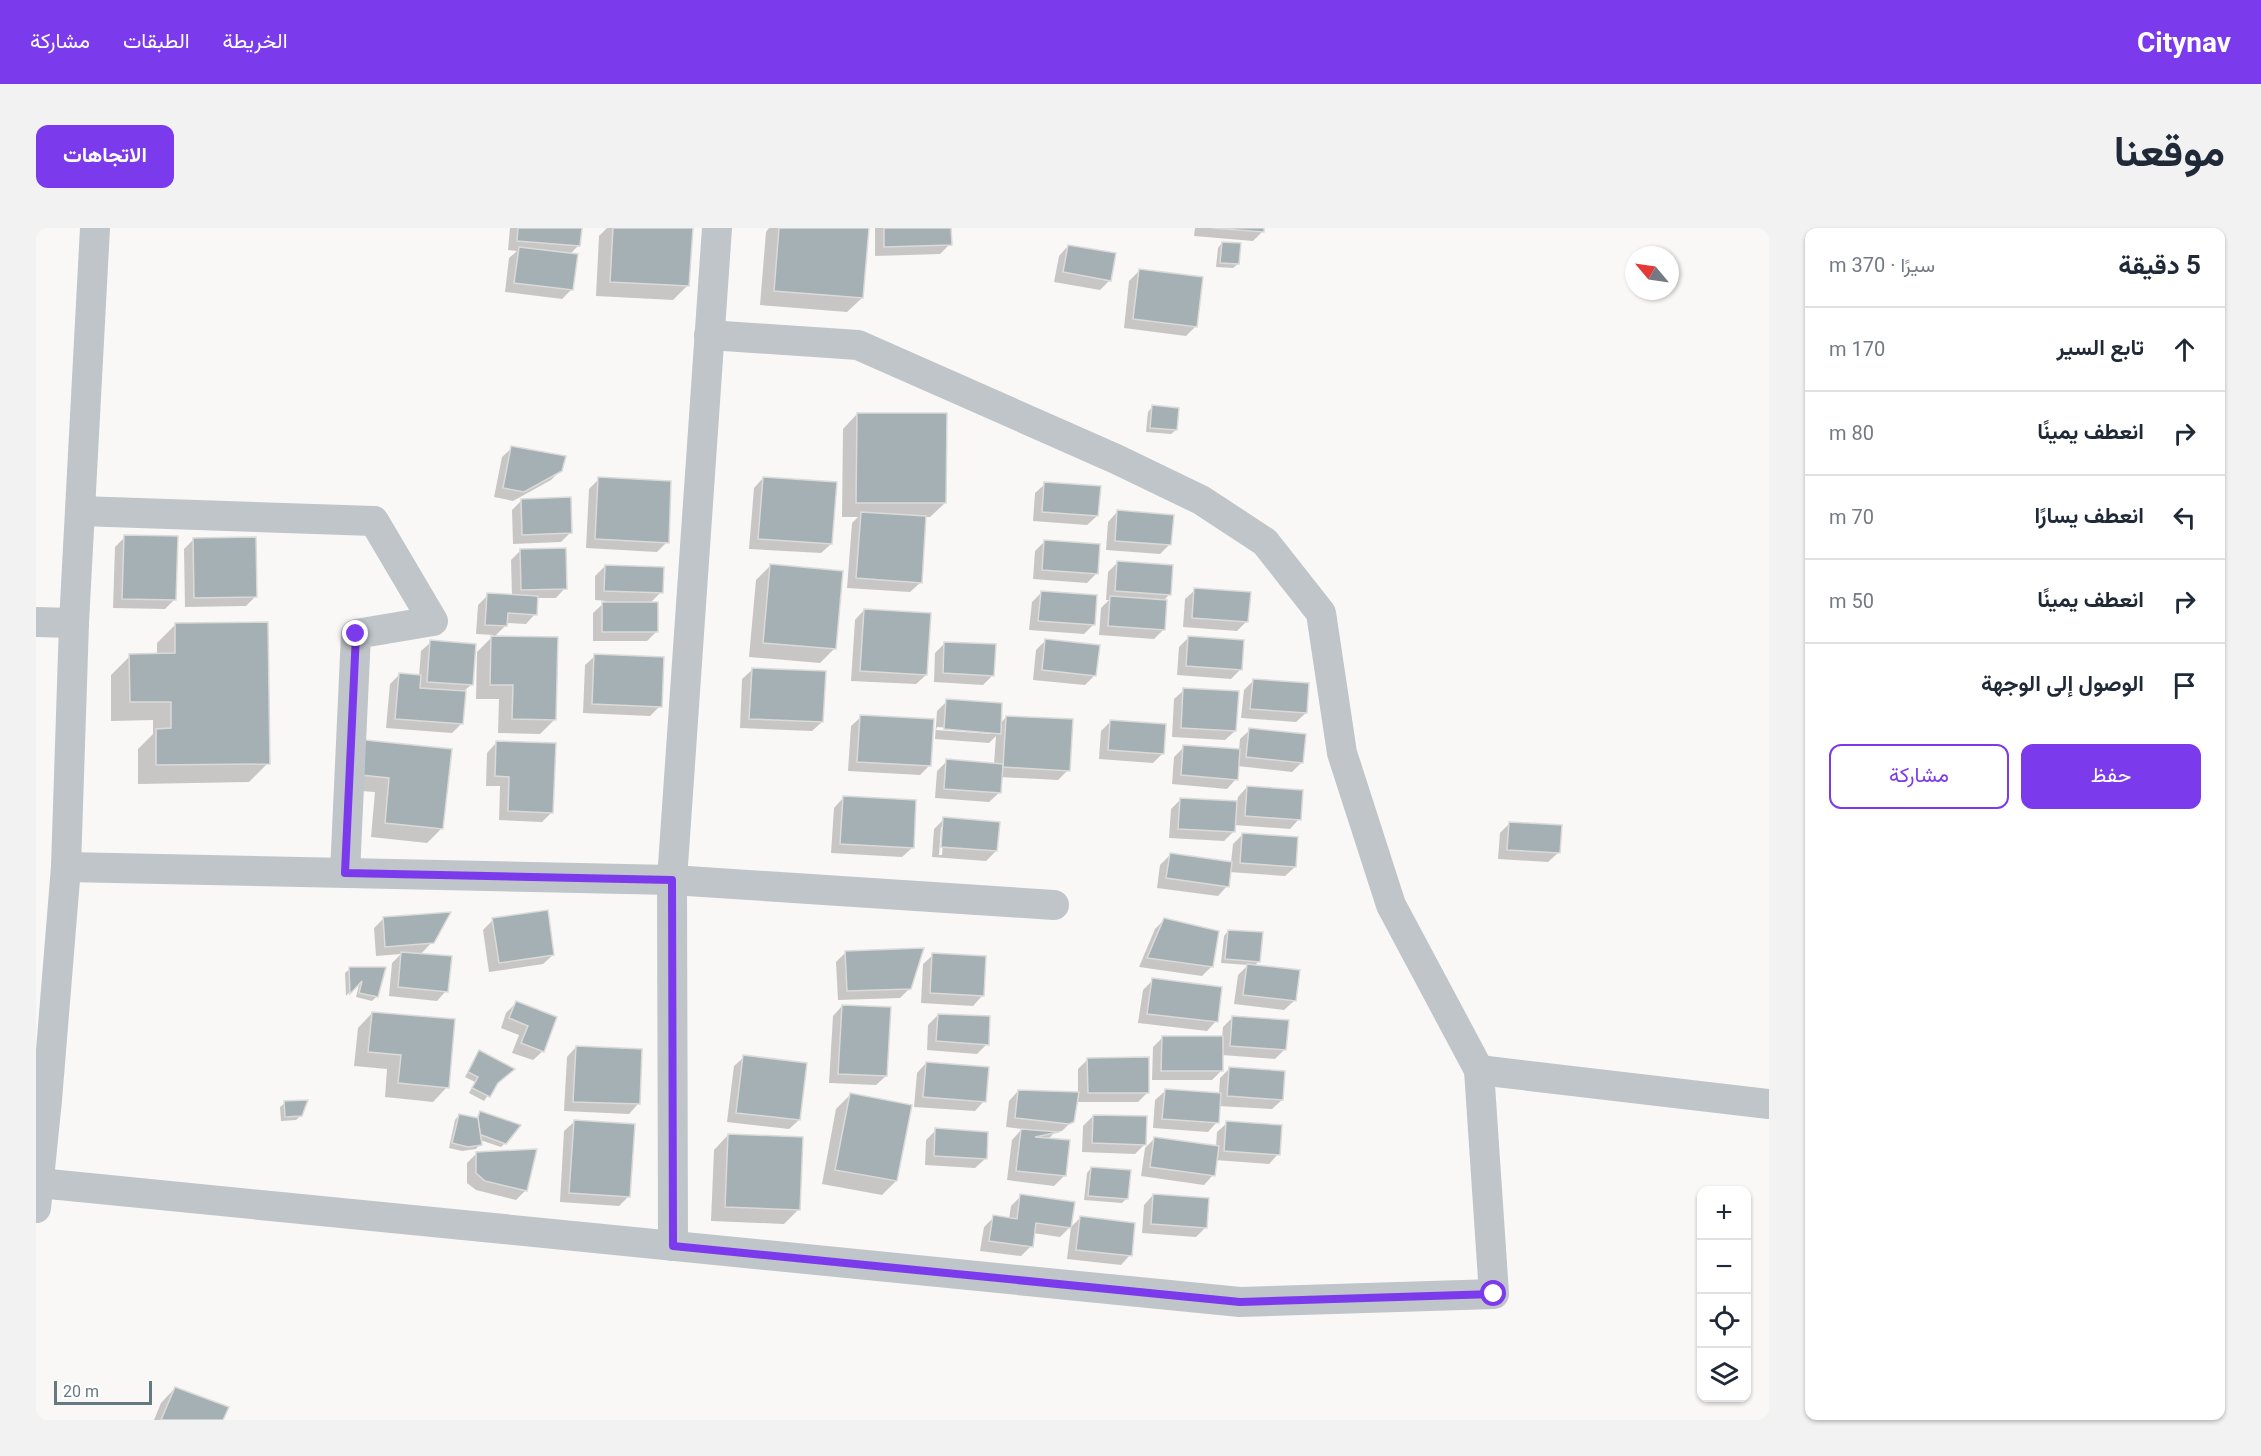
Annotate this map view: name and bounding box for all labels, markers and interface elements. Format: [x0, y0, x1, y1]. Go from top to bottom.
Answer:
text: Citynav [2137, 26, 2231, 59]
text: مشاركة [30, 29, 90, 53]
text: الطبقات [123, 29, 190, 53]
text: الخريطة [223, 29, 288, 53]
button: الاتجاهات [36, 125, 174, 188]
text: موقعنا [2114, 127, 2225, 176]
north arrow [1625, 246, 1679, 300]
text: 5 دقيقة [2118, 250, 2201, 280]
text: سيرًا · 370 m [1829, 253, 1935, 277]
icon: ahead [2168, 333, 2201, 366]
text: تابع السير [2056, 335, 2144, 360]
text: 170 m [1829, 337, 1885, 361]
icon: right [2168, 417, 2201, 450]
text: انعطف يمينًا [2037, 419, 2144, 444]
text: 80 m [1829, 421, 1874, 445]
icon: left [2168, 501, 2201, 534]
text: انعطف يسارًا [2034, 503, 2144, 528]
text: 70 m [1829, 505, 1874, 529]
icon: right [2168, 585, 2201, 618]
text: انعطف يمينًا [2037, 587, 2144, 612]
text: 50 m [1829, 589, 1874, 613]
route end [342, 620, 368, 646]
icon: arrive [2168, 669, 2201, 702]
text: الوصول إلى الوجهة [1981, 671, 2144, 696]
button: مشاركة [1829, 744, 2009, 809]
button: حفظ [2021, 744, 2201, 809]
map controls [1697, 1186, 1751, 1402]
button: + [1697, 1186, 1751, 1240]
button: − [1697, 1240, 1751, 1294]
route start [1480, 1280, 1506, 1306]
button: locate [1697, 1294, 1751, 1348]
button: layers [1697, 1348, 1751, 1402]
scale bar [54, 1378, 152, 1406]
text: 20 m [63, 1382, 99, 1401]

